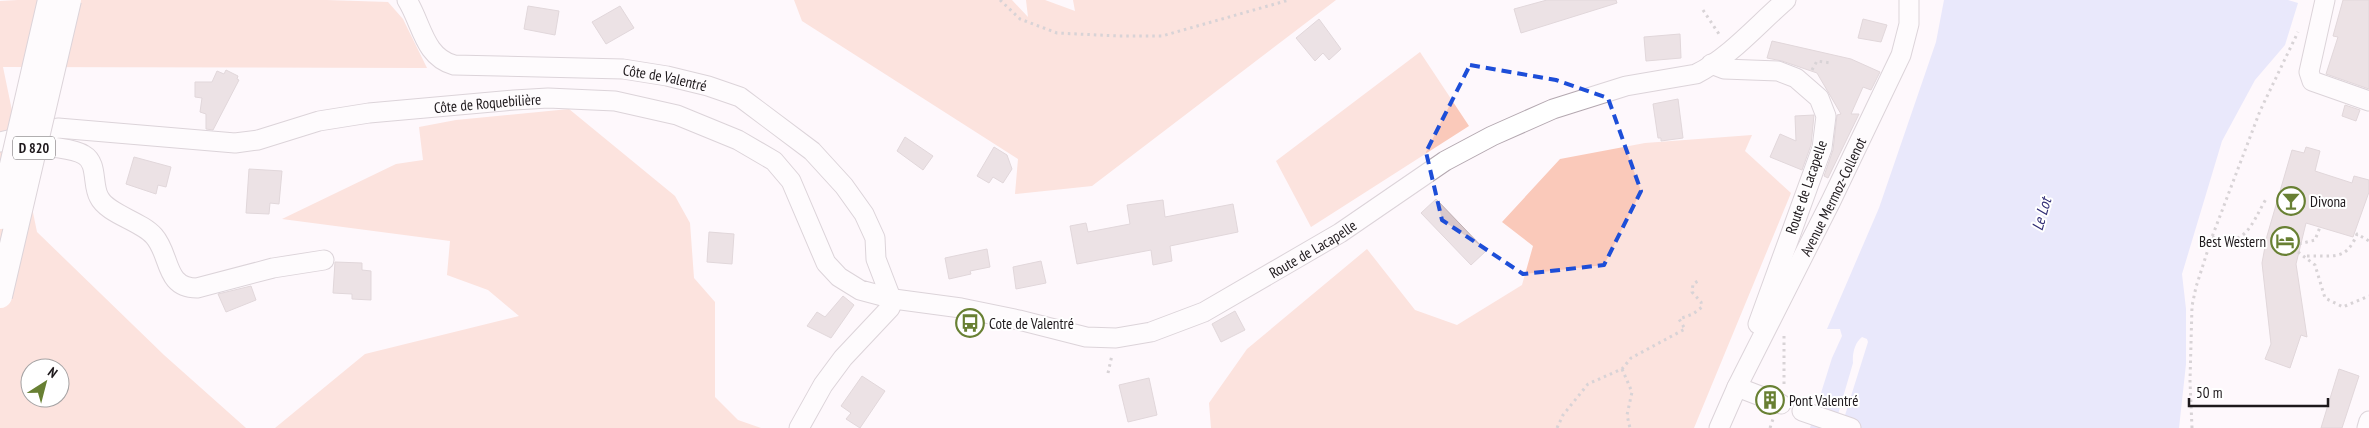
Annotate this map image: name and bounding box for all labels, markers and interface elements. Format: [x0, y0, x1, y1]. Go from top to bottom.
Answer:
street label: Côte de Valentré [622, 60, 709, 95]
street label: Côte de Roquebilière [433, 89, 542, 117]
street label: Avenue Mermoz-Collenot [1795, 134, 1870, 259]
road number: D 820 [13, 136, 55, 160]
street label: Route de Lacapelle [1781, 138, 1831, 236]
bar icon: Divona [2276, 186, 2306, 216]
place label: Divona [2310, 192, 2346, 211]
water label: Le Lot [2027, 194, 2056, 233]
street label: Route de Lacapelle [1265, 215, 1360, 282]
hotel icon: Best Western [2270, 226, 2300, 256]
place label: Best Western [2199, 232, 2266, 251]
bus stop icon: Cote de Valentré [955, 308, 985, 338]
place label: Cote de Valentré [989, 314, 1074, 333]
north arrow [20, 358, 70, 408]
text: N [44, 363, 61, 382]
scale bar [2189, 376, 2328, 408]
text: 50 m [2196, 383, 2222, 402]
building icon: Pont Valentré [1755, 385, 1785, 415]
place label: Pont Valentré [1789, 391, 1858, 410]

